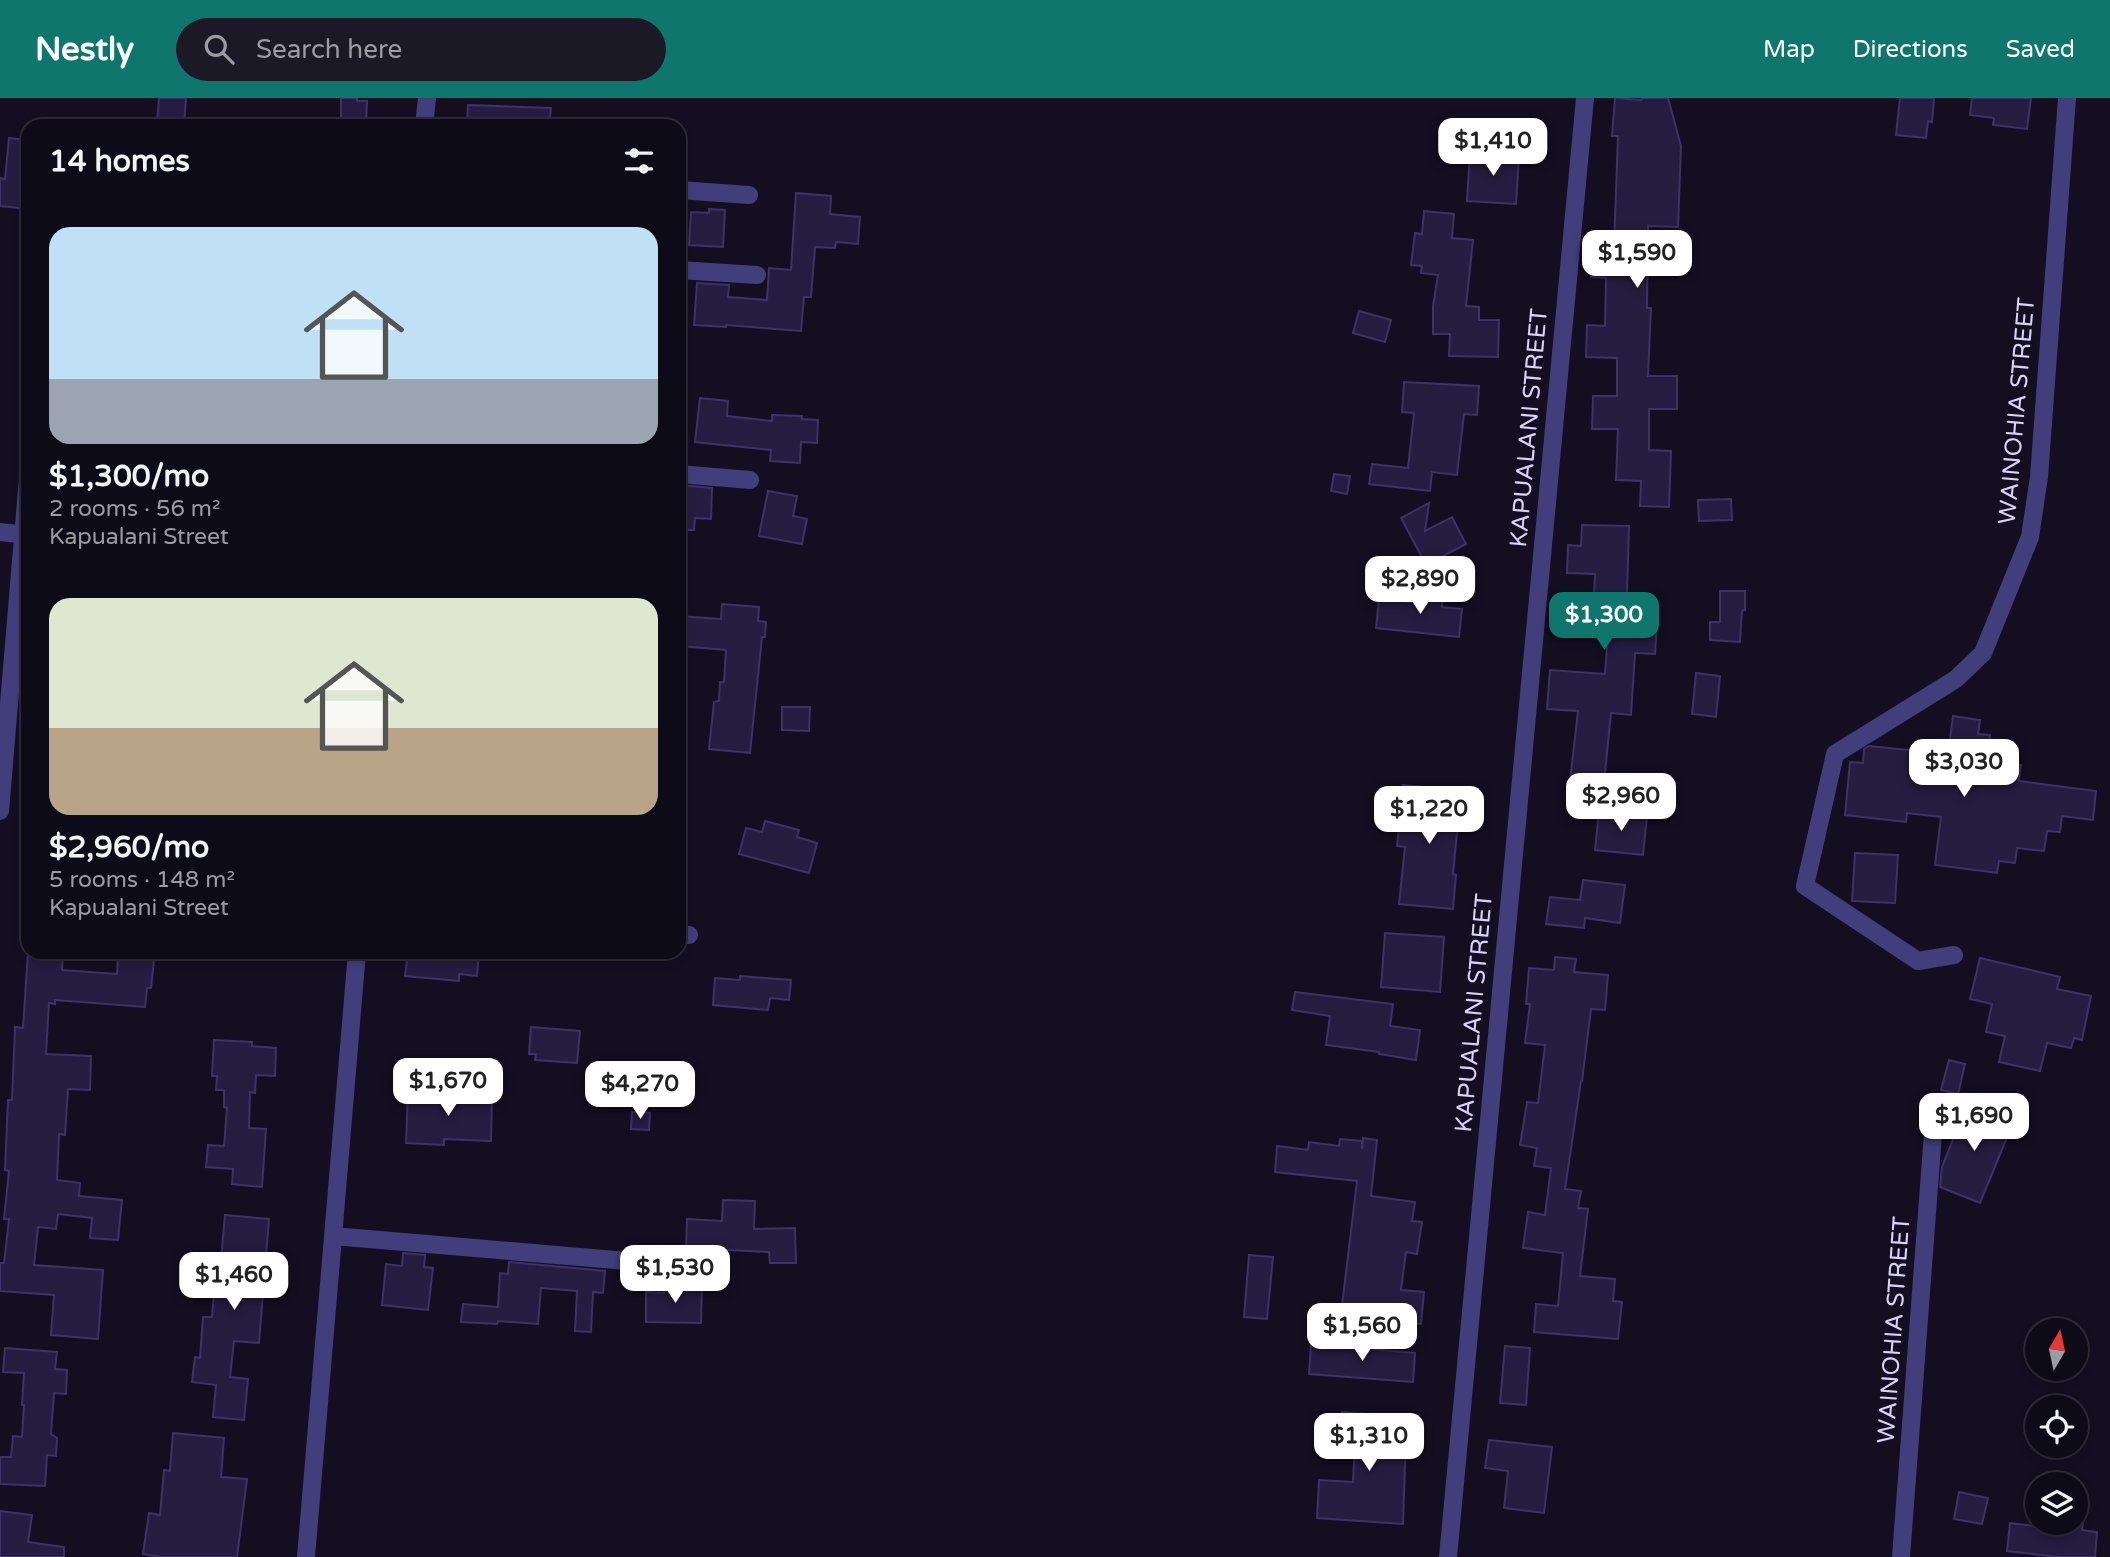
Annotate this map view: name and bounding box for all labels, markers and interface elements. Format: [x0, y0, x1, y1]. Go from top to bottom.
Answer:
search box [176, 18, 666, 81]
text: Nestly [35, 30, 134, 69]
icon: search [200, 30, 238, 68]
text: Search here [256, 34, 402, 65]
text: Map [1763, 35, 1815, 64]
text: Directions [1853, 35, 1968, 64]
text: Saved [2006, 35, 2075, 64]
pin: $1,410 [1436, 118, 1550, 178]
text: $1,410 [1454, 127, 1532, 155]
icon: filters [620, 142, 658, 180]
text: 14 homes [49, 143, 190, 180]
pin: $1,590 [1580, 230, 1694, 290]
text: $1,590 [1598, 239, 1676, 267]
icon: home [291, 272, 417, 398]
street label: WAINOHIA STREET [1993, 296, 2041, 526]
street label: KAPUALANI STREET [1504, 307, 1554, 549]
text: $1,300/mo [49, 458, 209, 495]
text: 2 rooms · 56 m² [49, 495, 220, 523]
text: Kapualani Street [49, 523, 229, 551]
pin: $2,890 [1363, 556, 1477, 616]
text: $2,890 [1381, 565, 1459, 593]
pin: $1,300 [1547, 592, 1661, 652]
text: $1,300 [1565, 601, 1643, 629]
icon: home [291, 643, 417, 769]
pin: $3,030 [1907, 740, 2021, 799]
text: $3,030 [1925, 748, 2003, 776]
pin: $2,960 [1564, 774, 1678, 833]
text: $2,960 [1582, 782, 1660, 810]
pin: $1,220 [1372, 786, 1486, 846]
text: $1,220 [1390, 795, 1468, 823]
text: $2,960/mo [49, 829, 209, 866]
text: 5 rooms · 148 m² [49, 866, 235, 894]
street label: KAPUALANI STREET [1449, 892, 1499, 1134]
text: Kapualani Street [49, 894, 229, 922]
pin: $1,670 [391, 1058, 505, 1118]
pin: $4,270 [583, 1062, 697, 1121]
text: $1,670 [409, 1067, 487, 1095]
text: $4,270 [601, 1070, 679, 1098]
pin: $1,690 [1917, 1094, 2031, 1153]
text: $1,690 [1935, 1102, 2013, 1130]
street label: WAINOHIA STREET [1872, 1215, 1916, 1445]
pin: $1,530 [618, 1246, 732, 1305]
pin: $1,460 [177, 1252, 291, 1312]
text: $1,530 [636, 1254, 714, 1282]
text: $1,460 [195, 1261, 273, 1289]
pin: $1,560 [1305, 1304, 1419, 1363]
text: $1,560 [1323, 1312, 1401, 1340]
north arrow [2025, 1318, 2088, 1381]
map controls [2025, 1318, 2088, 1535]
button: locate [2025, 1395, 2088, 1458]
pin: $1,310 [1312, 1414, 1426, 1473]
text: $1,310 [1330, 1422, 1408, 1450]
button: layers [2025, 1472, 2088, 1535]

